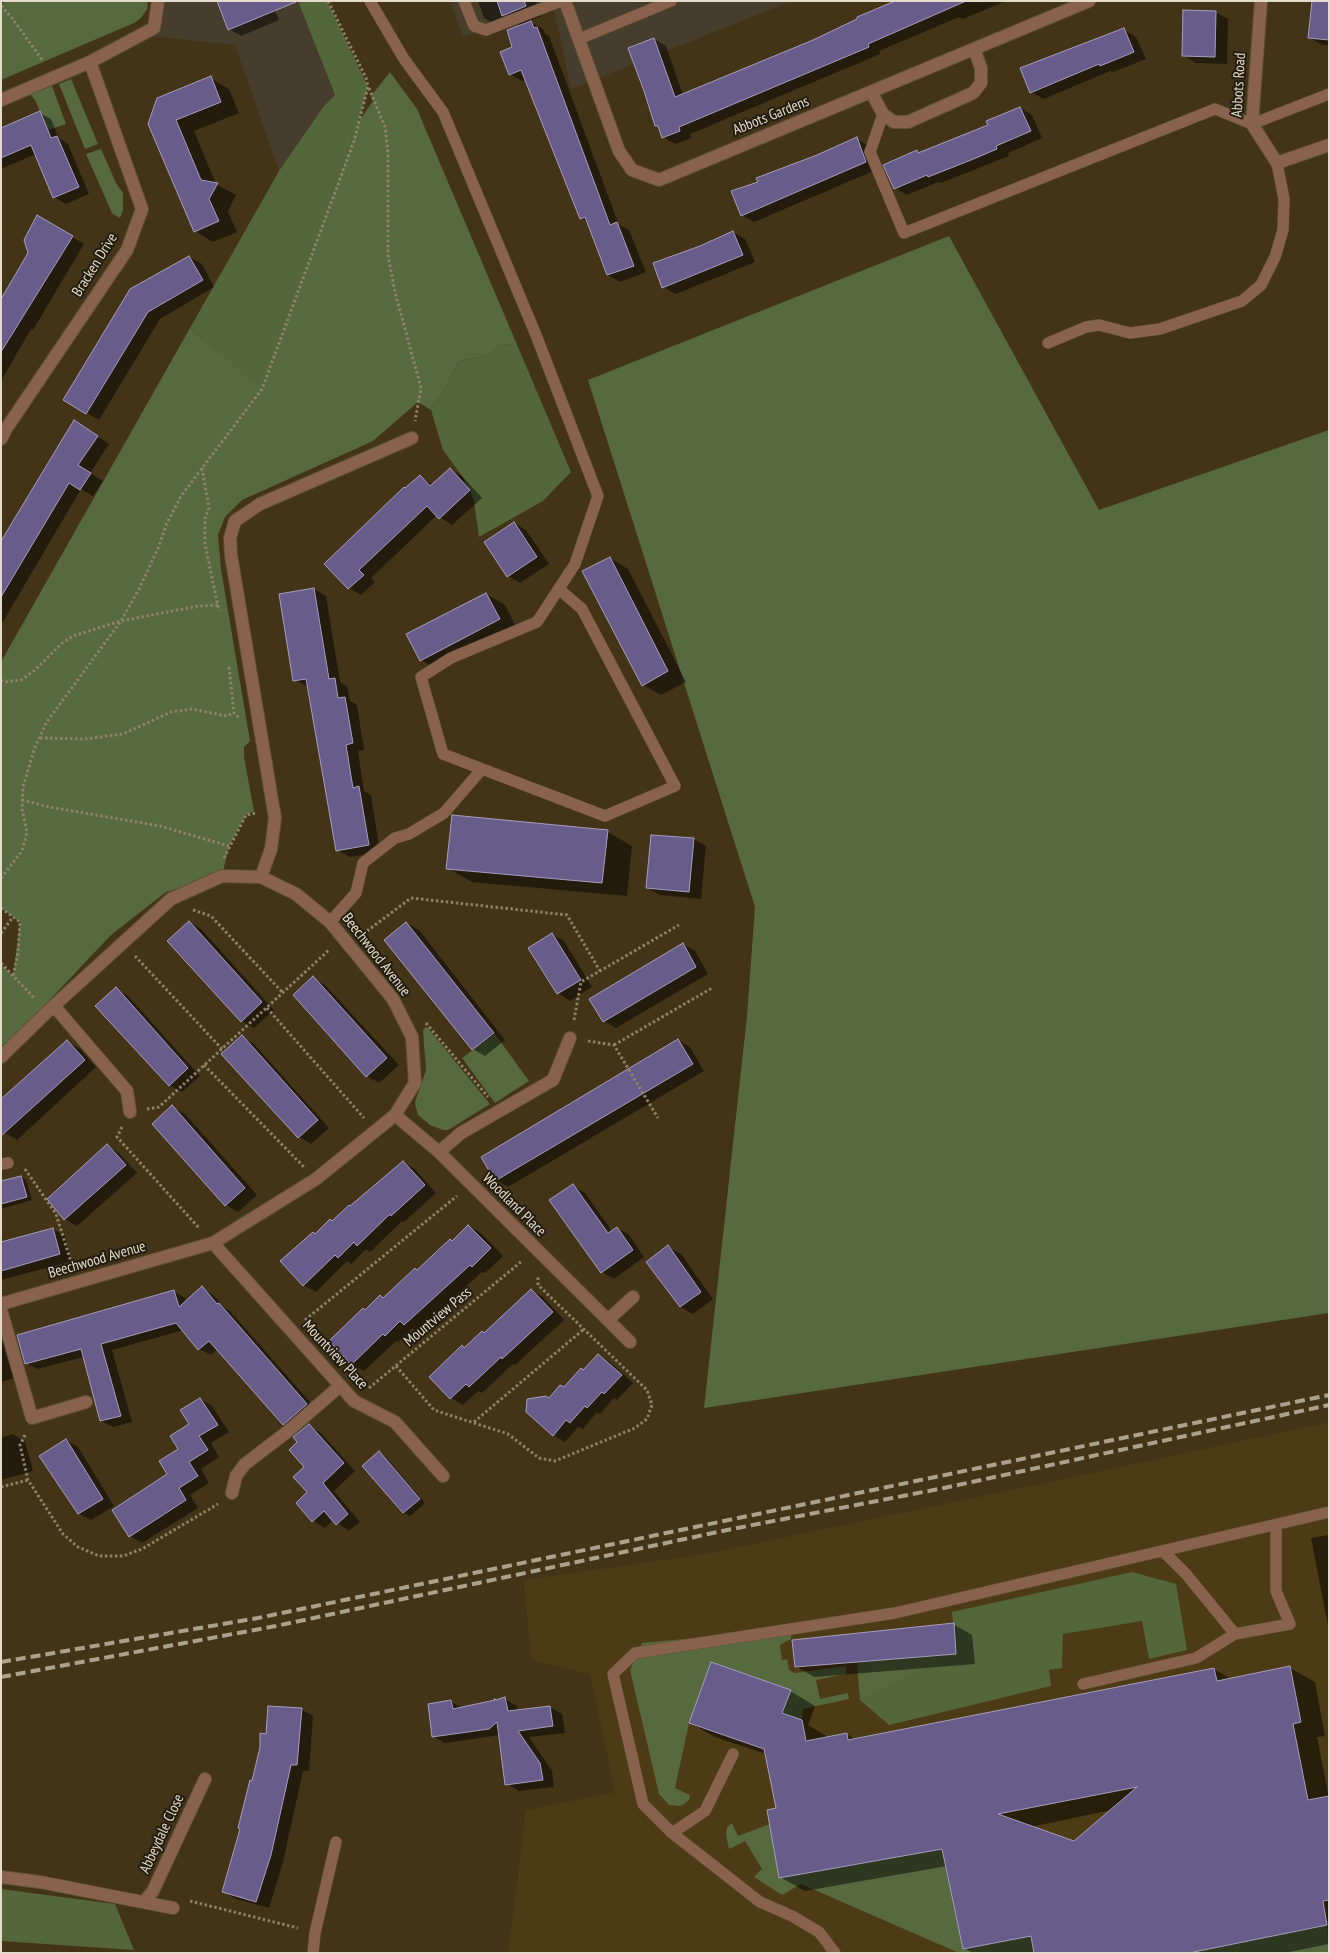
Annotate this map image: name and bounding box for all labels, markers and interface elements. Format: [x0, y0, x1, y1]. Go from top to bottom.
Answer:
street label: Abbots Road [1228, 52, 1250, 118]
street label: Abbots Gardens [730, 93, 812, 139]
street label: Bracken Drive [68, 230, 122, 300]
street label: Beechwood Avenue [338, 910, 414, 1000]
street label: Woodland Place [479, 1170, 549, 1240]
street label: Beechwood Avenue [46, 1238, 148, 1282]
street label: Mountview Pass [400, 1283, 476, 1351]
street label: Mountview Place [298, 1317, 372, 1393]
street label: Abbeydale Close [136, 1792, 188, 1876]

